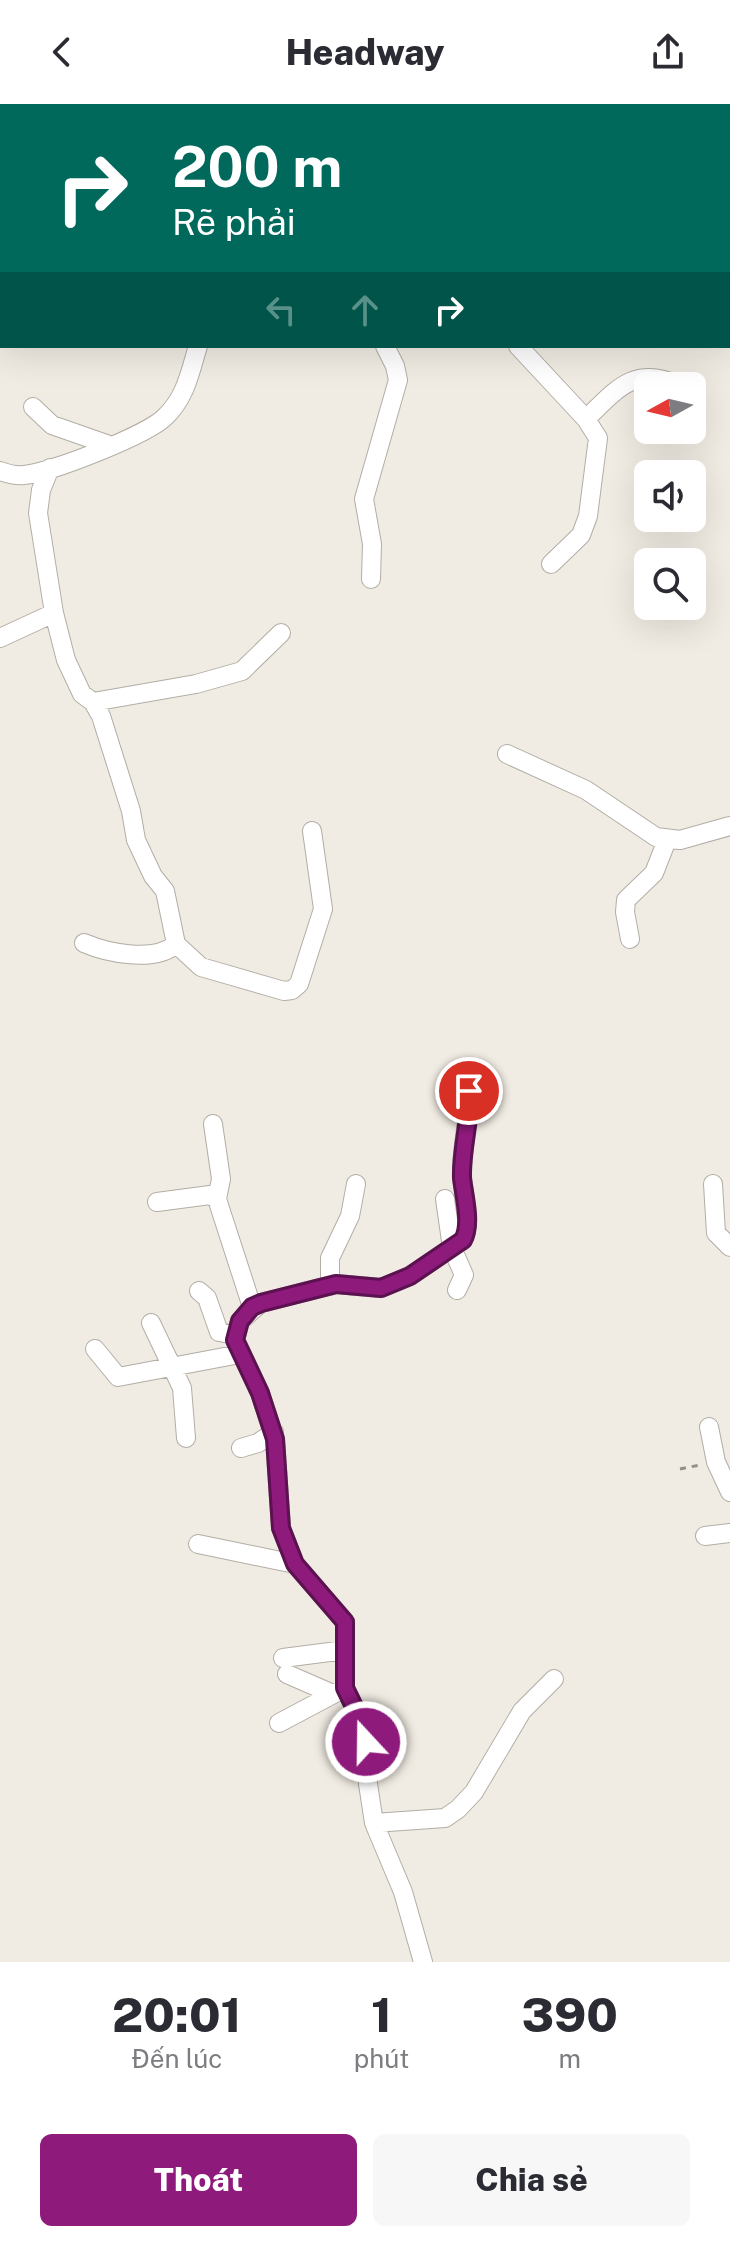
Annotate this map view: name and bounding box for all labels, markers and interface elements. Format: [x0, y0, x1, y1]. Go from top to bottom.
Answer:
icon: back [40, 30, 84, 74]
icon: share [646, 30, 690, 74]
text: Headway [285, 31, 445, 73]
text: 200 m [172, 134, 342, 200]
icon: right [40, 136, 144, 240]
text: Rẽ phải [172, 201, 296, 243]
icon: left [259, 288, 303, 332]
icon: ahead [343, 288, 387, 332]
icon: right [427, 288, 471, 332]
north arrow [634, 372, 706, 444]
map controls [634, 372, 706, 620]
button: sound [634, 460, 706, 532]
button: search [634, 548, 706, 620]
pin [435, 1057, 503, 1125]
icon: arrive [447, 1069, 491, 1113]
position arrow [324, 1700, 408, 1784]
text: 20:01 [112, 1986, 242, 2043]
text: 1 [371, 1986, 392, 2043]
text: 390 [521, 1986, 618, 2043]
text: Đến lúc [131, 2043, 222, 2074]
text: phút [354, 2043, 409, 2074]
text: m [558, 2043, 581, 2074]
button: Thoát [40, 2134, 357, 2226]
button: Chia sẻ [373, 2134, 690, 2226]

